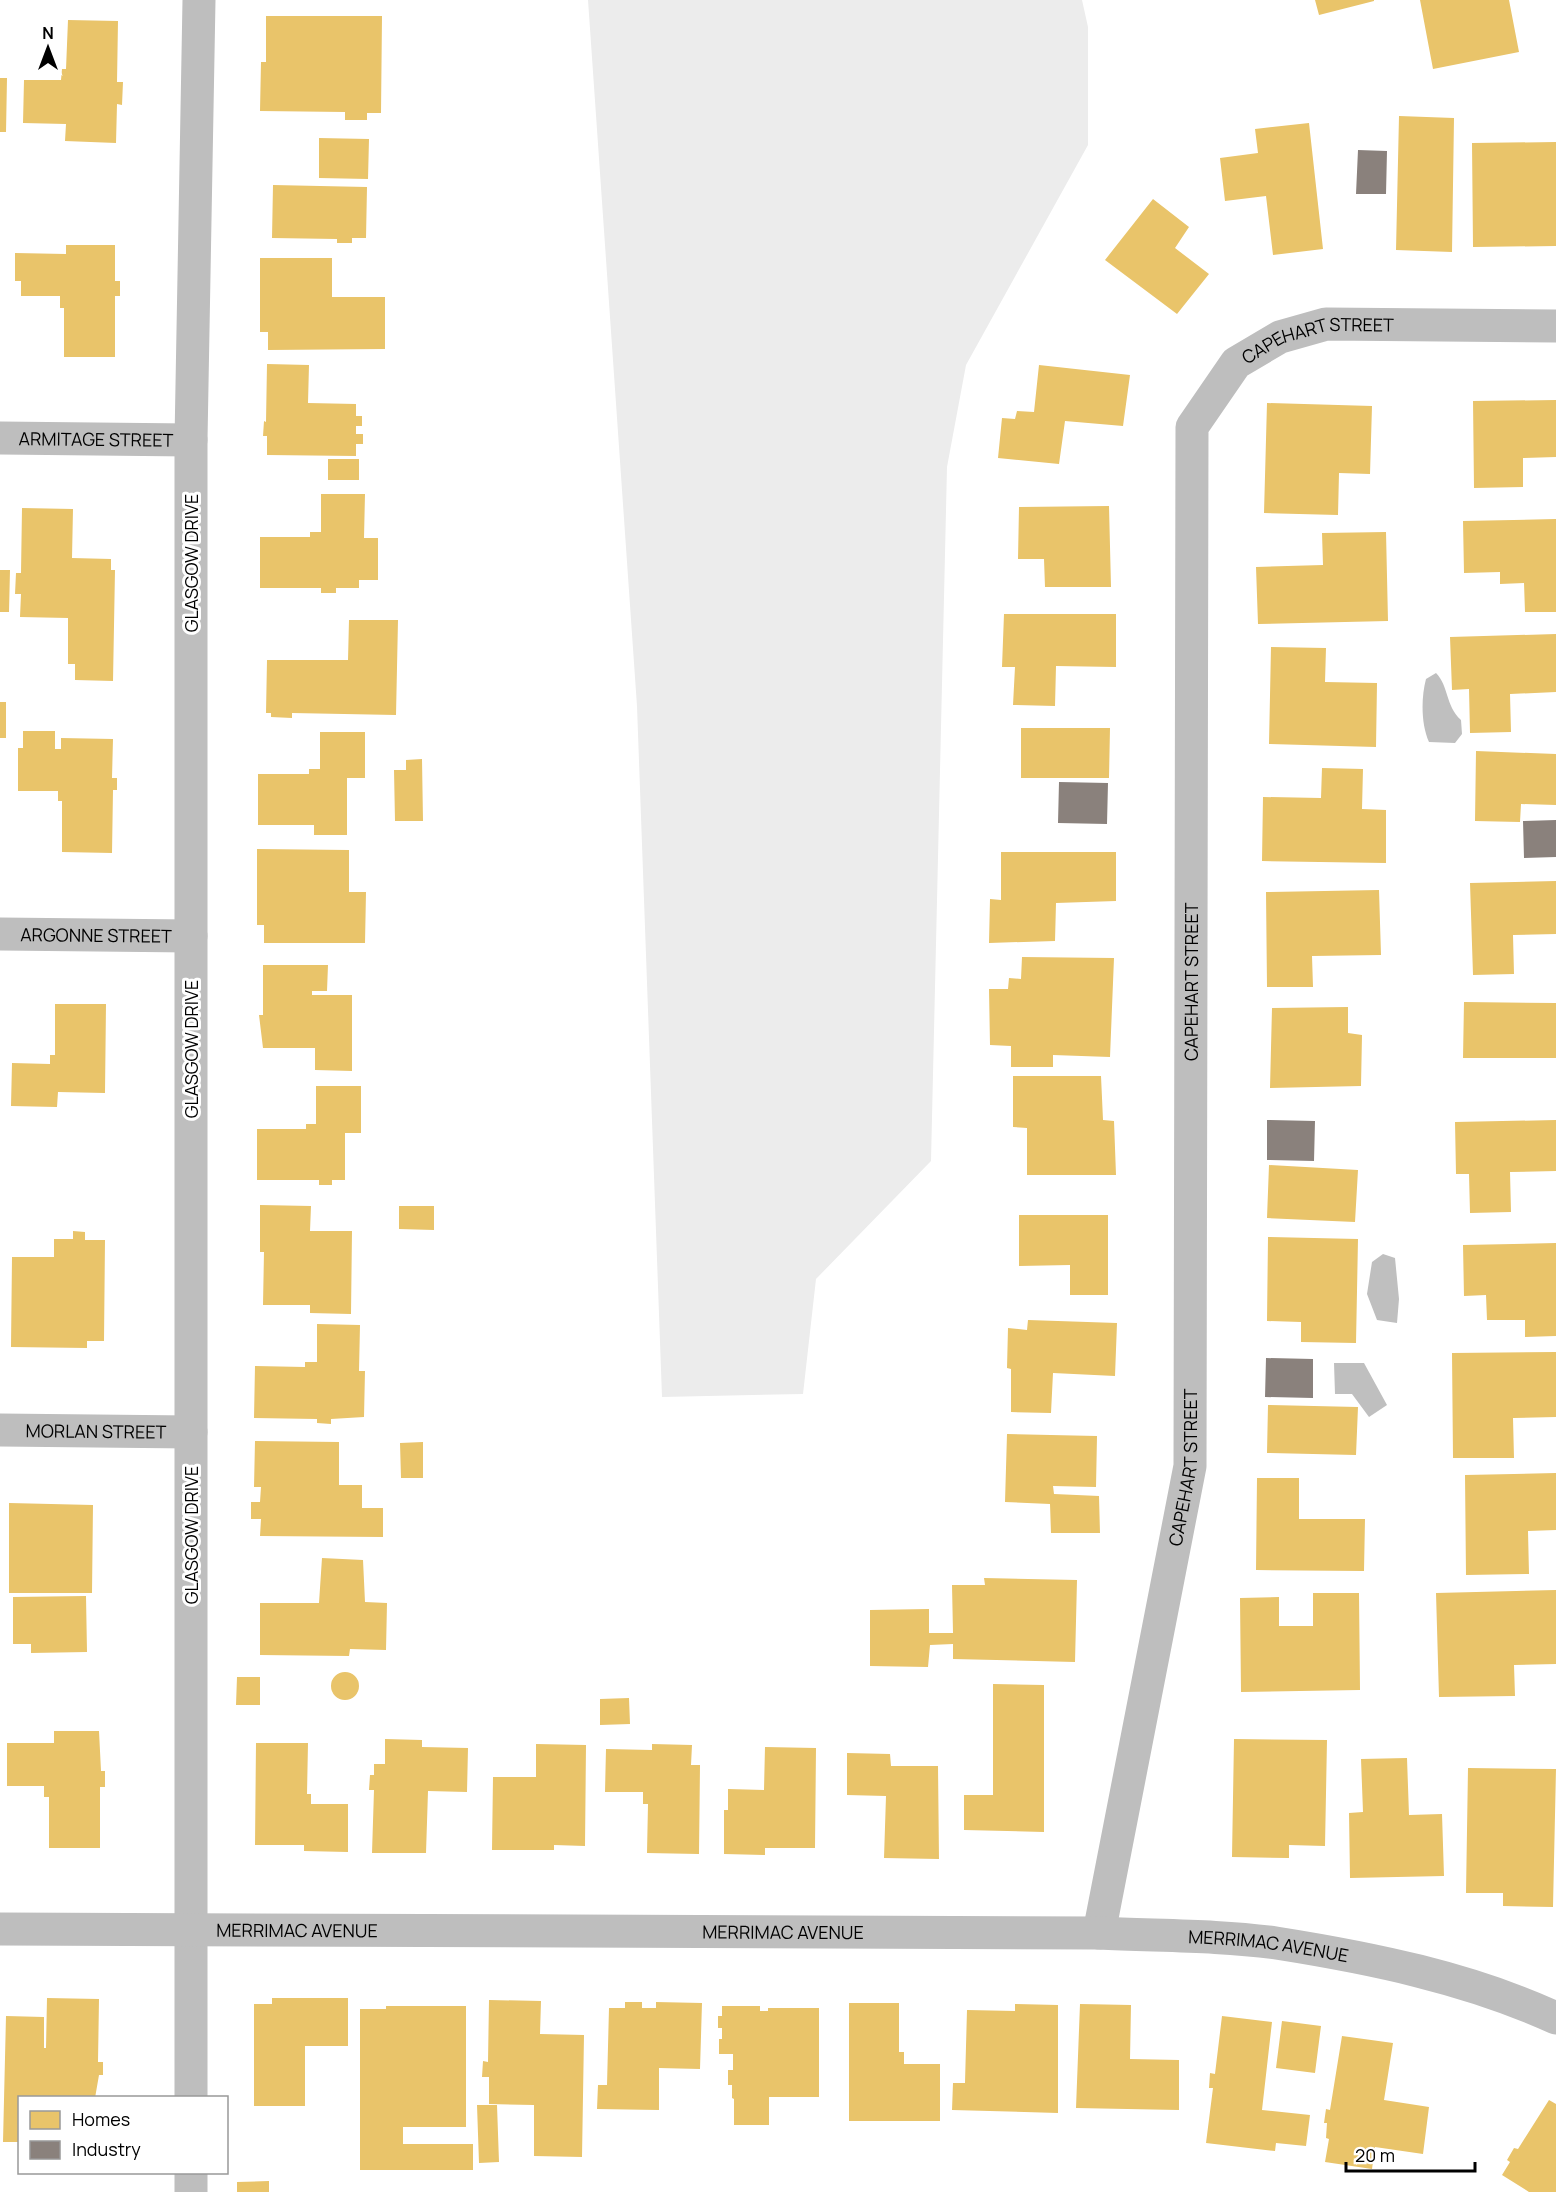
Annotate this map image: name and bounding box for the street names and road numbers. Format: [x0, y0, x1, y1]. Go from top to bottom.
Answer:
street label: CAPEHART STREET [1237, 312, 1394, 369]
street label: ARMITAGE STREET [19, 426, 174, 452]
street label: GLASGOW DRIVE [179, 494, 203, 632]
street label: CAPEHART STREET [1179, 902, 1203, 1061]
street label: ARGONNE STREET [20, 922, 172, 948]
street label: GLASGOW DRIVE [179, 980, 203, 1118]
street label: CAPEHART STREET [1163, 1388, 1202, 1548]
street label: MORLAN STREET [26, 1418, 167, 1444]
street label: GLASGOW DRIVE [179, 1466, 203, 1604]
street label: MERRIMAC AVENUE [216, 1918, 378, 1942]
street label: MERRIMAC AVENUE [702, 1920, 864, 1944]
street label: MERRIMAC AVENUE [1188, 1924, 1351, 1967]

